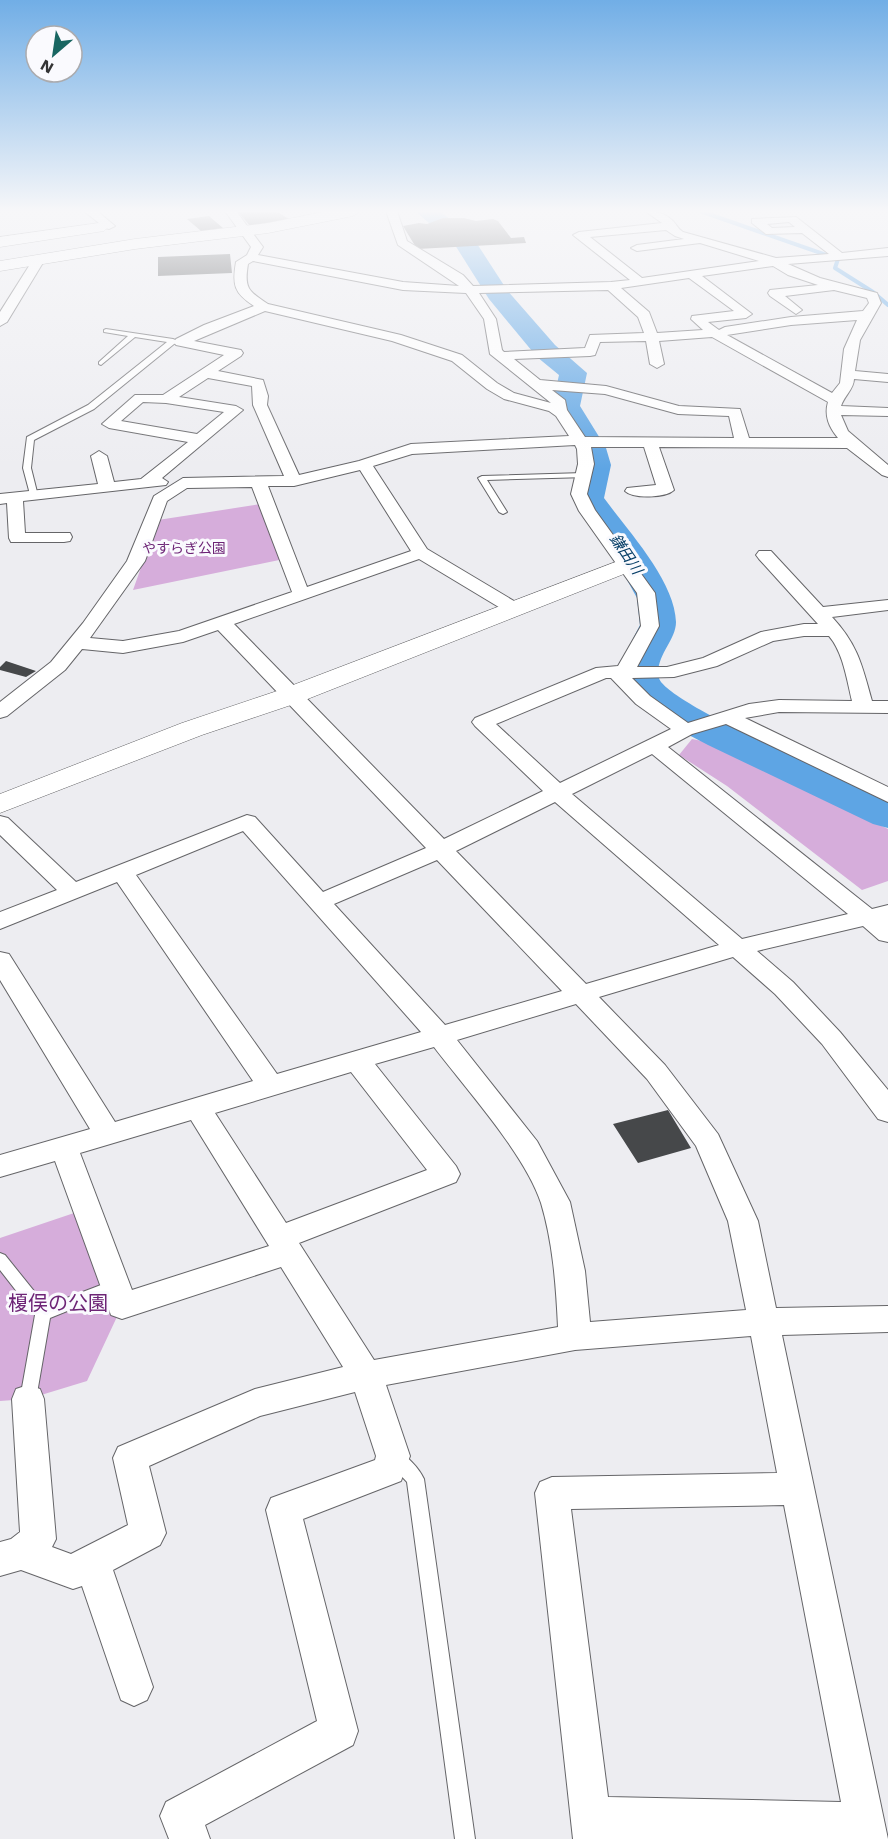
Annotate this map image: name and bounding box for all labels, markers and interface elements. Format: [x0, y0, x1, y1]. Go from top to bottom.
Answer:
north arrow [24, 24, 84, 84]
text: N [37, 55, 57, 78]
water label: 鎌田川 [606, 530, 647, 579]
park label: やすらぎ公園 [142, 540, 226, 556]
park label: 榎俣の公園 [8, 1291, 108, 1315]

